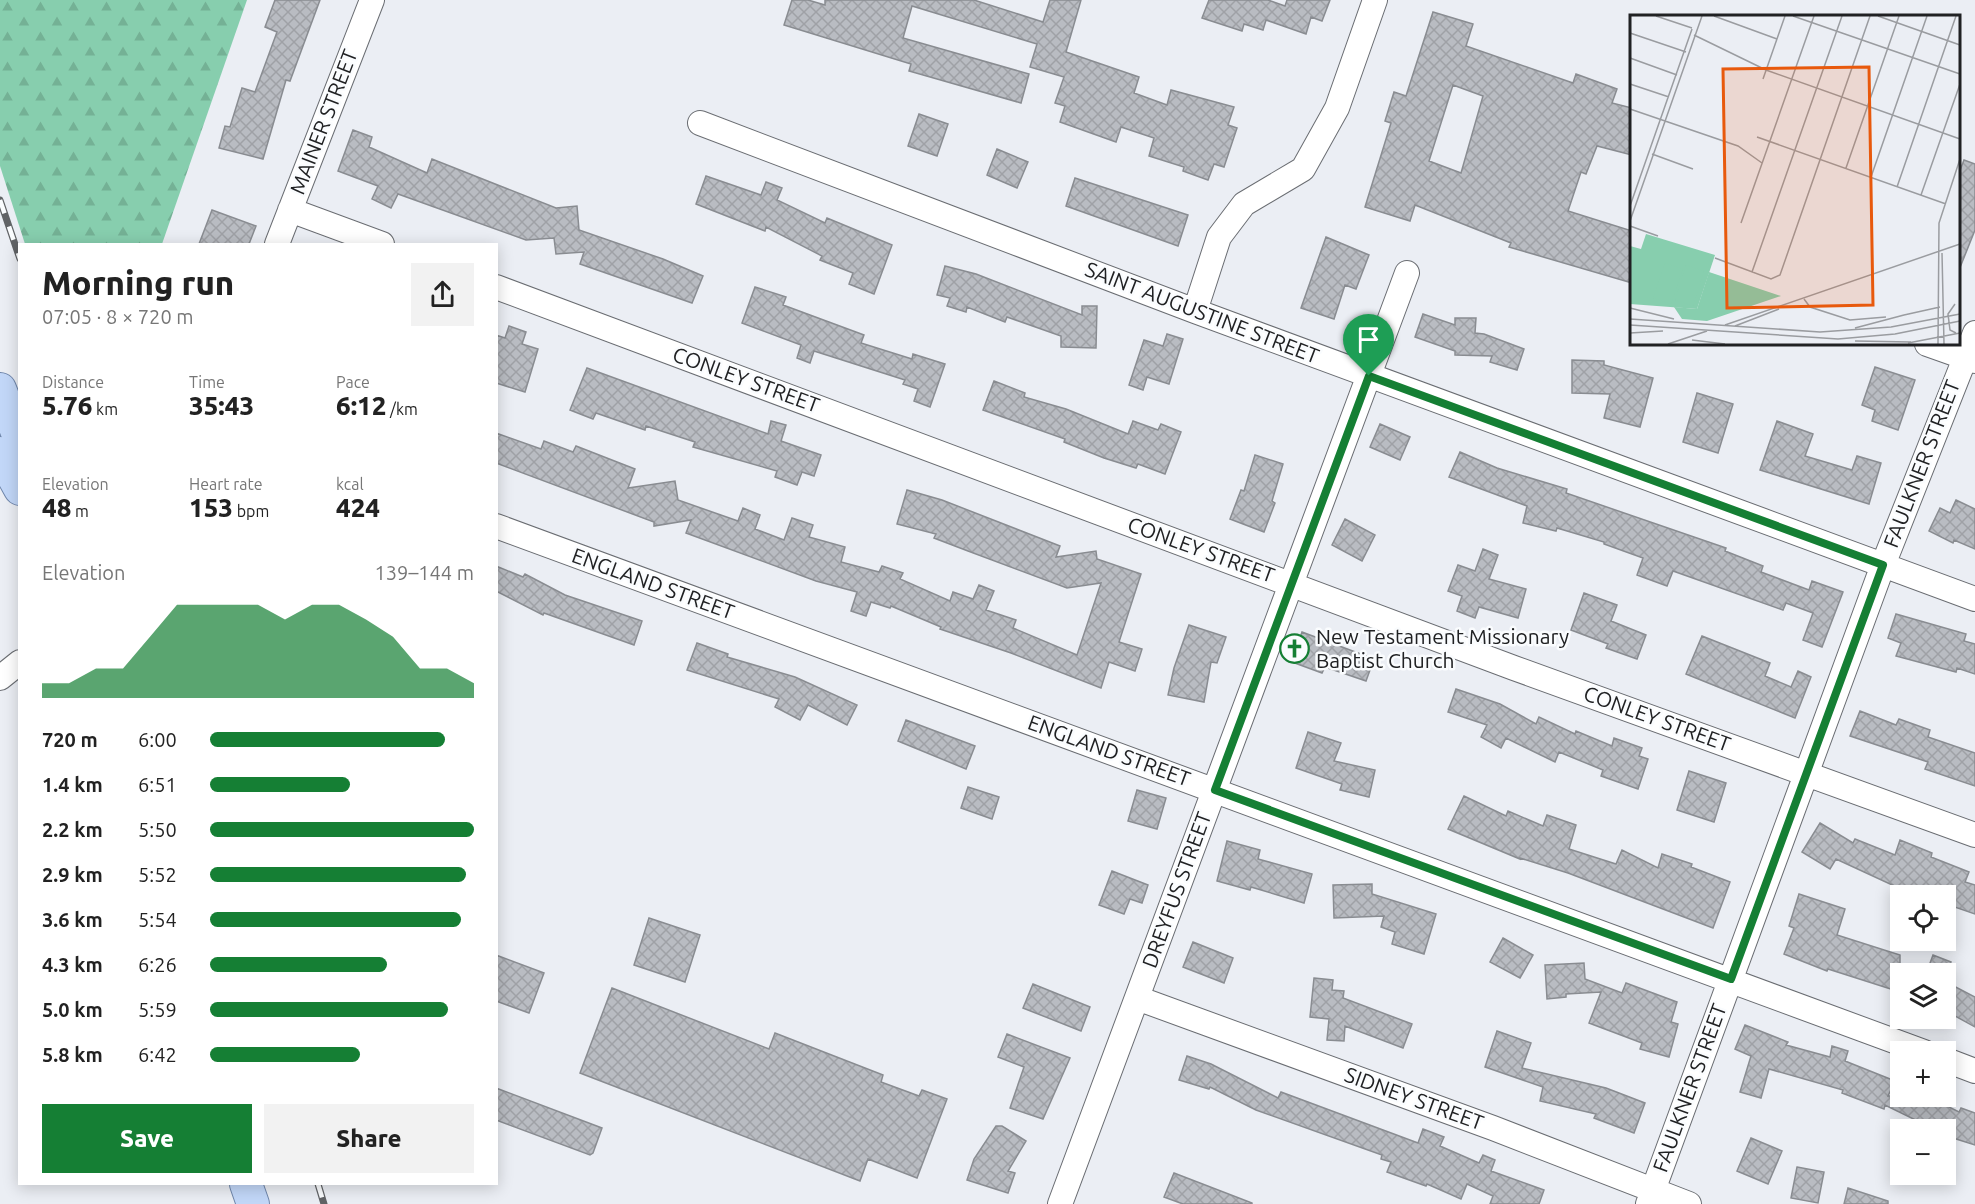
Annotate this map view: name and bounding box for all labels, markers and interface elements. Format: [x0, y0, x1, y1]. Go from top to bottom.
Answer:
inset map [1630, 15, 1960, 345]
street label: MAINER STREET [284, 46, 362, 197]
street label: SAINT AUGUSTINE STREET [1082, 256, 1323, 368]
button: share [411, 263, 474, 326]
text: Morning run [42, 264, 234, 301]
text: 07:05 · 8 × 720 m [42, 305, 194, 328]
pin [1343, 314, 1394, 376]
icon: arrive [1352, 323, 1385, 356]
street label: CONLEY STREET [670, 341, 823, 417]
text: Distance [42, 373, 104, 391]
text: Time [189, 373, 225, 391]
text: Pace [336, 373, 370, 391]
street label: FAULKNER STREET [1878, 376, 1964, 551]
text: 5.76 [42, 391, 92, 420]
text: 35:43 [189, 391, 254, 420]
text: 6:12 [336, 391, 386, 420]
text: km [92, 400, 118, 418]
text: /km [386, 400, 418, 418]
text: Elevation [42, 475, 109, 493]
text: Heart rate [189, 475, 263, 493]
text: kcal [336, 475, 364, 493]
text: 48 [42, 493, 71, 522]
text: 153 [189, 493, 233, 522]
text: 424 [336, 493, 380, 522]
text: m [71, 502, 89, 520]
text: bpm [233, 502, 269, 520]
street label: CONLEY STREET [1125, 511, 1278, 587]
street label: ENGLAND STREET [569, 543, 738, 624]
text: Elevation [42, 561, 125, 584]
text: 139–144 m [375, 561, 474, 584]
place label: New Testament Missionary Baptist Church [1316, 624, 1569, 672]
church icon: New Testament Missionary Baptist Church [1279, 633, 1311, 665]
street label: CONLEY STREET [1581, 680, 1734, 756]
street label: ENGLAND STREET [1025, 710, 1194, 791]
text: 720 m [42, 728, 98, 751]
text: 6:00 [138, 728, 177, 751]
text: 1.4 km [42, 773, 103, 796]
text: 6:51 [138, 773, 177, 796]
street label: DREYFUS STREET [1137, 808, 1216, 971]
text: 2.2 km [42, 818, 103, 841]
text: 5:50 [138, 818, 177, 841]
text: 2.9 km [42, 863, 103, 886]
text: 5:52 [138, 863, 177, 886]
map controls [1890, 885, 1956, 1185]
button: locate [1890, 885, 1956, 951]
text: 3.6 km [42, 908, 103, 931]
text: 5:54 [138, 908, 177, 931]
text: 4.3 km [42, 953, 103, 976]
text: 6:26 [138, 953, 177, 976]
button: layers [1890, 963, 1956, 1029]
text: 5.0 km [42, 998, 103, 1021]
text: 5:59 [138, 998, 177, 1021]
street label: FAULKNER STREET [1647, 1000, 1731, 1175]
button: + [1890, 1041, 1956, 1107]
text: 5.8 km [42, 1043, 103, 1066]
text: 6:42 [138, 1043, 177, 1066]
street label: SIDNEY STREET [1342, 1062, 1487, 1134]
button: Save [42, 1104, 252, 1173]
button: Share [264, 1104, 474, 1173]
button: − [1890, 1119, 1956, 1185]

